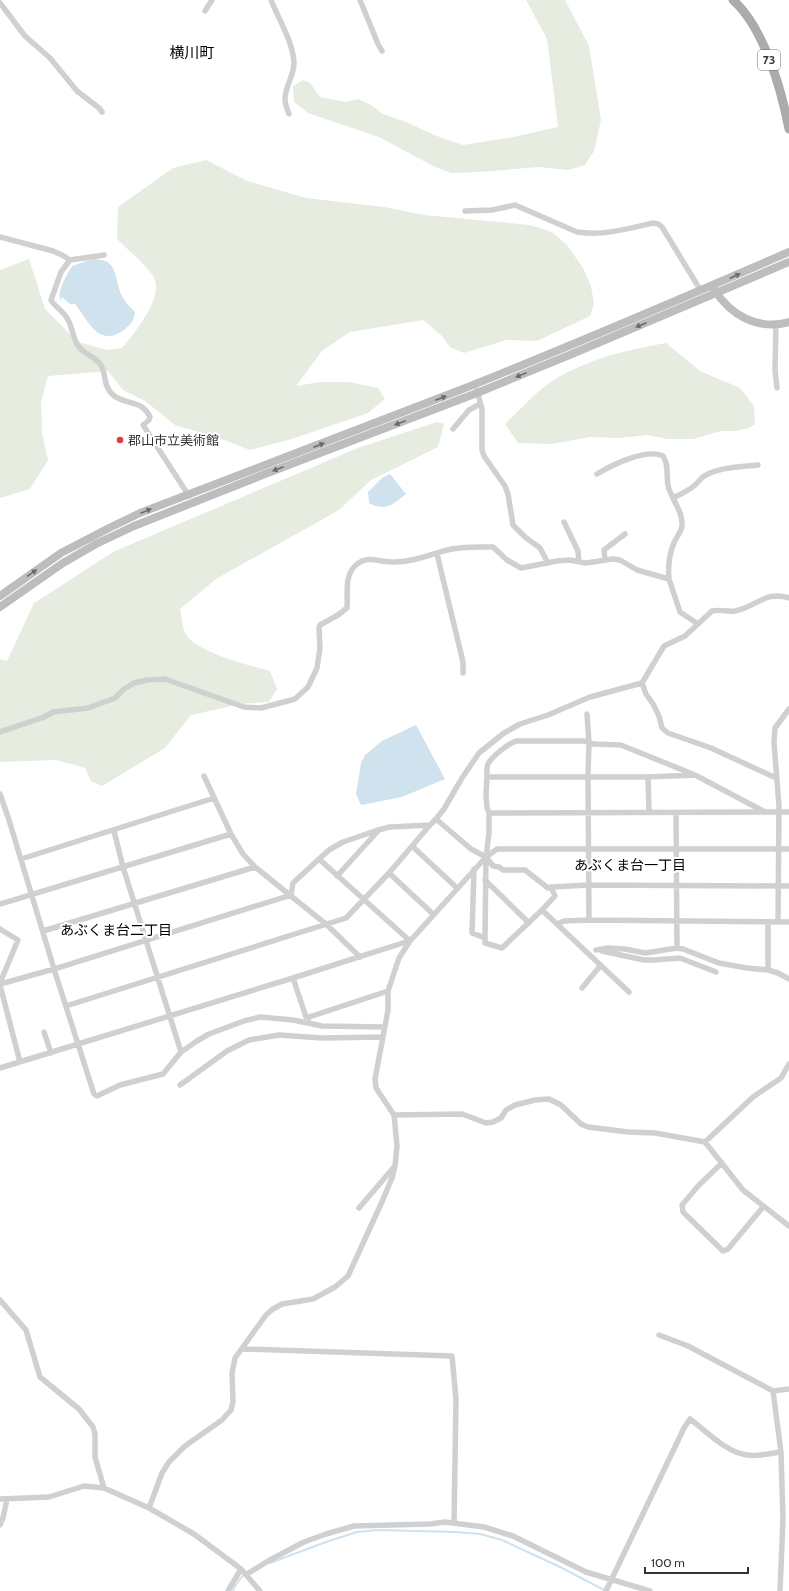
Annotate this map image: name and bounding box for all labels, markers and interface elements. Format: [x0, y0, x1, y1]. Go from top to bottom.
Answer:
district label: 横川町 [169, 44, 215, 62]
road number: 73 [758, 50, 780, 70]
one-way arrow [729, 273, 741, 279]
one-way arrow [635, 322, 646, 328]
one-way arrow [514, 373, 526, 379]
one-way arrow [435, 394, 447, 400]
one-way arrow [393, 420, 405, 426]
place label: 郡山市立美術館 [128, 432, 219, 448]
marker: 郡山市立美術館 [115, 435, 125, 445]
one-way arrow [314, 441, 326, 447]
one-way arrow [272, 466, 284, 472]
one-way arrow [140, 508, 152, 514]
one-way arrow [26, 569, 37, 577]
district label: あぶくま台一丁目 [574, 856, 686, 874]
district label: あぶくま台二丁目 [60, 921, 172, 939]
scale bar [645, 1549, 748, 1575]
text: 100 m [651, 1555, 685, 1570]

